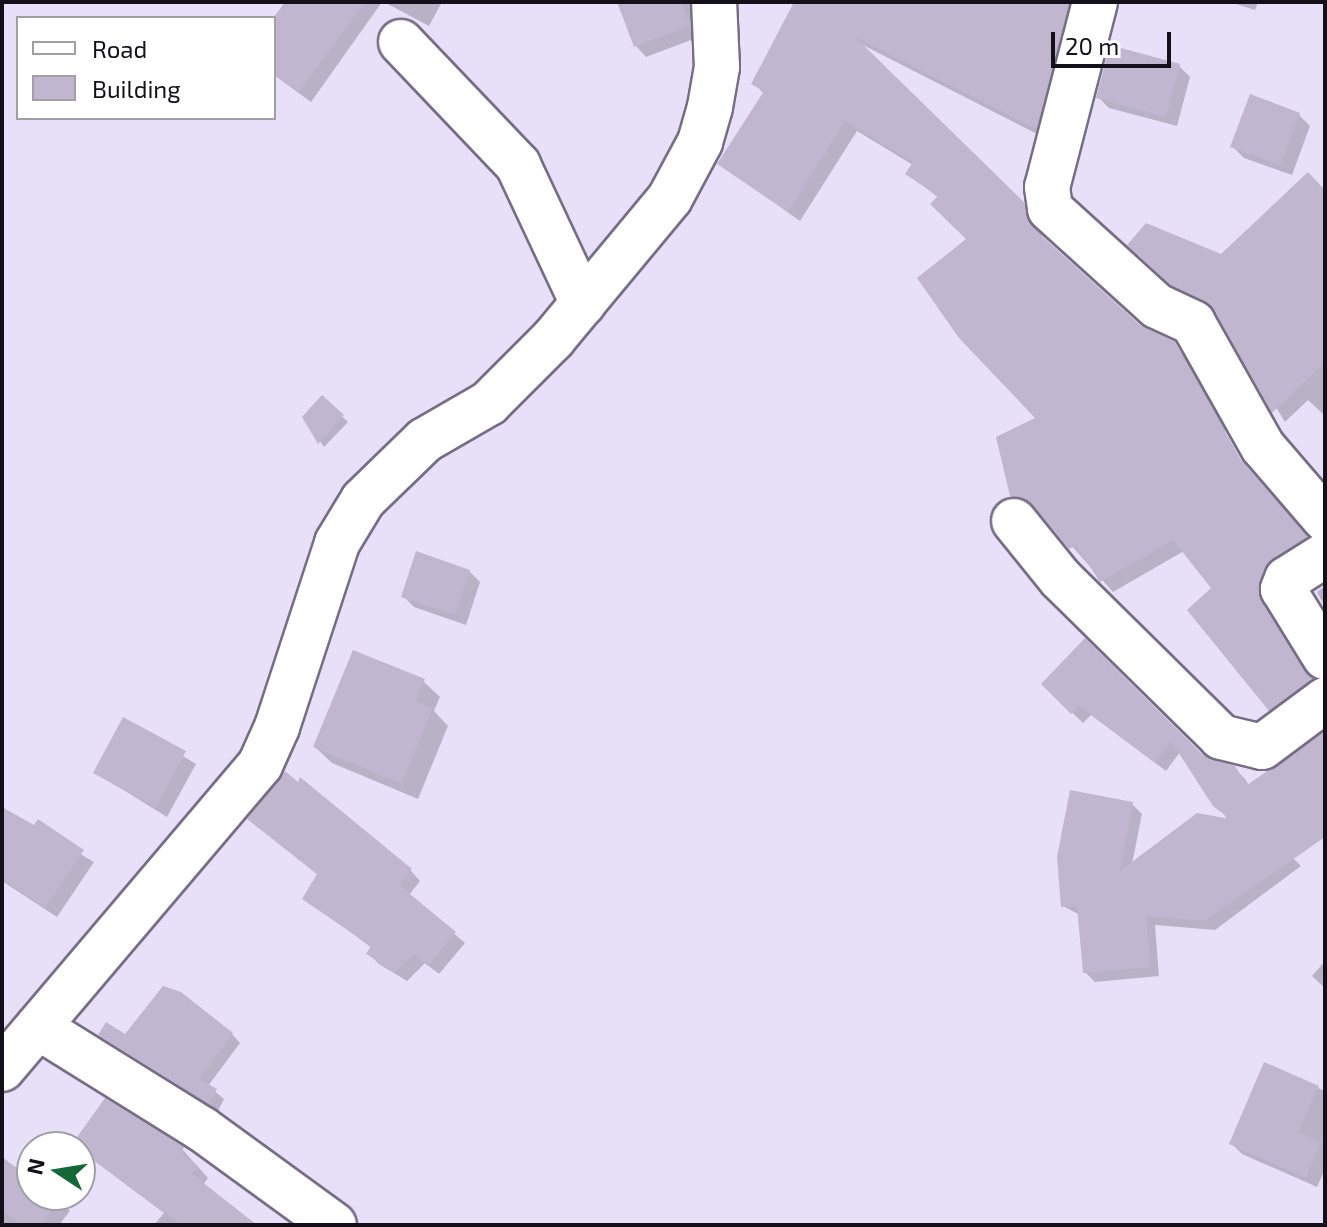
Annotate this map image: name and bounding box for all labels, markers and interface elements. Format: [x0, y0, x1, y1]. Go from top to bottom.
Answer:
legend [16, 16, 276, 120]
scale bar [1055, 16, 1175, 66]
text: 20 m [1065, 31, 1119, 60]
text: Road [92, 34, 147, 63]
text: Building [92, 74, 181, 103]
north arrow [16, 1131, 96, 1211]
text: N [20, 1156, 49, 1177]

